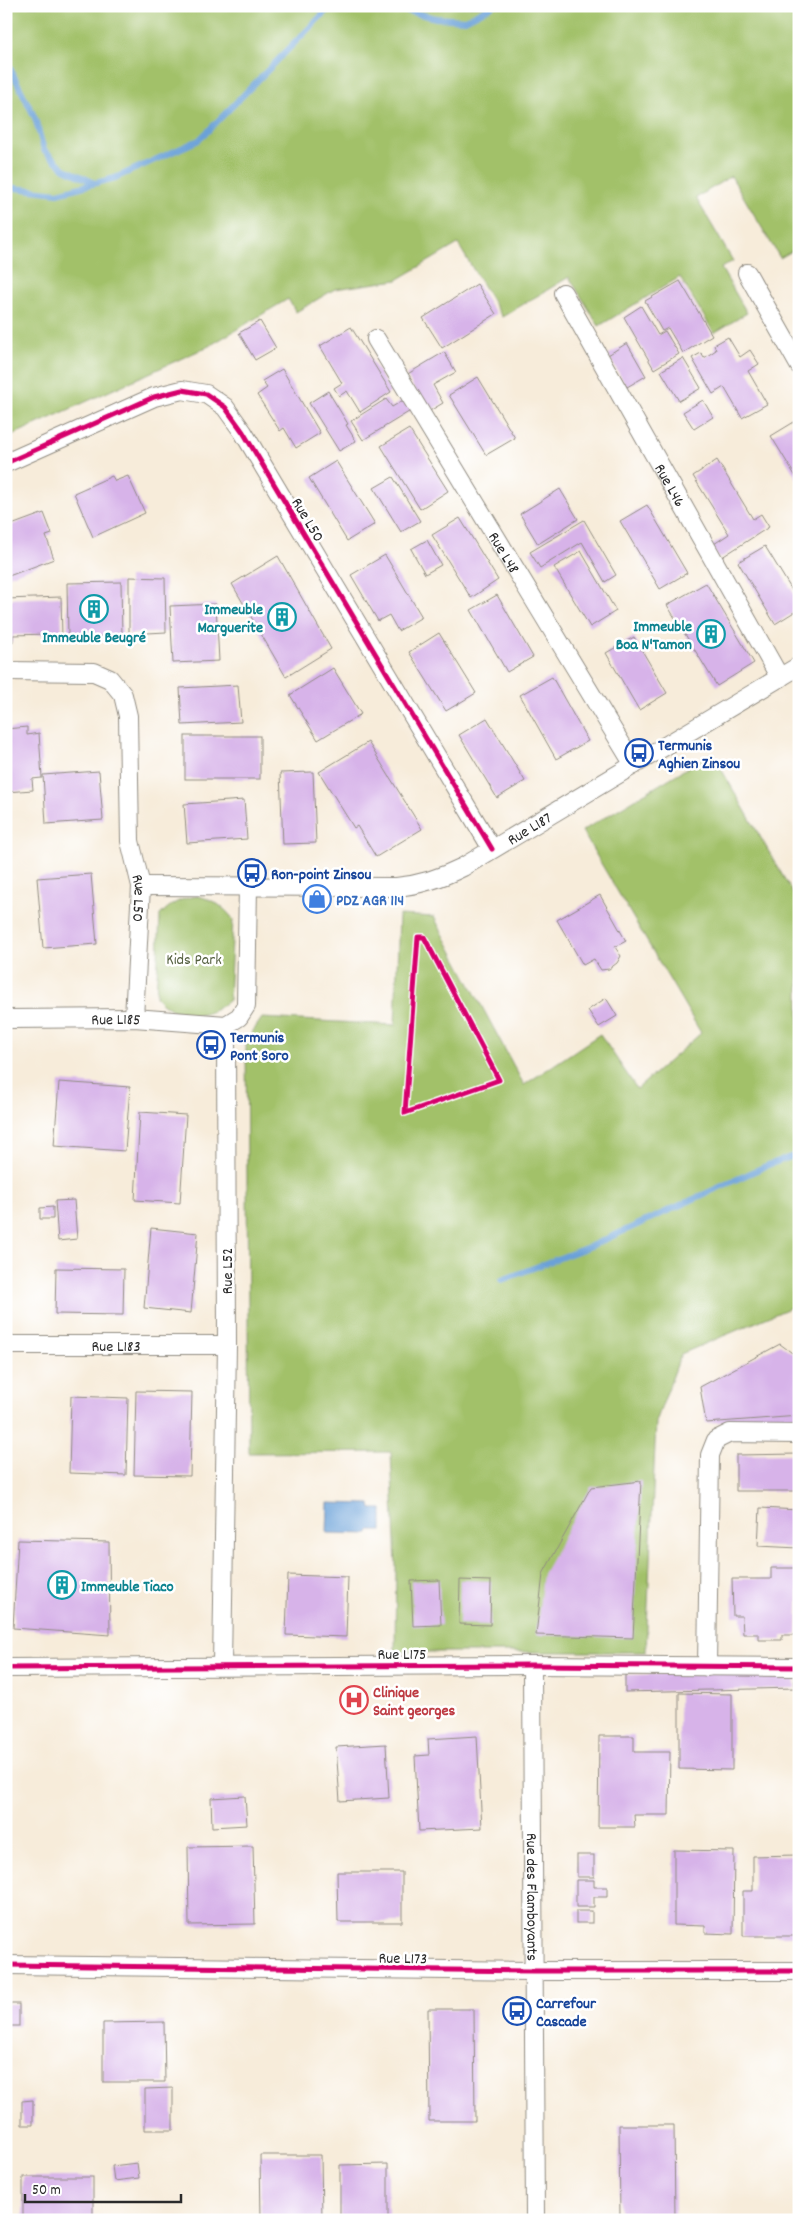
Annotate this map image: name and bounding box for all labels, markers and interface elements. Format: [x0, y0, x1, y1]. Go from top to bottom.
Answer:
street label: Rue L46 [647, 460, 690, 512]
street label: Rue L50 [285, 494, 329, 547]
street label: Rue L48 [481, 528, 524, 578]
building icon: Immeuble Beugré [79, 594, 109, 624]
place label: Immeuble Marguerite [197, 599, 263, 640]
building icon: Immeuble Marguerite [267, 602, 297, 632]
place label: Immeuble Boa N'Tamon [616, 616, 692, 657]
building icon: Immeuble Boa N'Tamon [696, 619, 726, 649]
place label: Immeuble Beugré [42, 627, 146, 650]
place label: Termunis Aghien Zinsou [658, 735, 740, 776]
bus stop icon: Termunis Aghien Zinsou [624, 738, 654, 768]
street label: Rue L187 [504, 808, 557, 852]
bus stop icon: Ron-point Zinsou [237, 858, 267, 888]
place label: Ron-point Zinsou [271, 864, 371, 887]
street label: Rue L50 [125, 872, 150, 922]
shop icon: PDZ AGR 114 [302, 884, 332, 914]
place label: PDZ AGR 114 [336, 890, 404, 913]
park label: Kids Park [166, 949, 222, 972]
street label: Rue L185 [91, 1009, 141, 1032]
place label: Termunis Pont Soro [230, 1027, 289, 1068]
bus stop icon: Termunis Pont Soro [196, 1030, 226, 1060]
street label: Rue L52 [217, 1248, 240, 1294]
street label: Rue L183 [91, 1336, 141, 1359]
building icon: Immeuble Tiaco [47, 1570, 77, 1600]
place label: Immeuble Tiaco [81, 1576, 174, 1599]
street label: Rue L175 [378, 1644, 426, 1667]
place label: Clinique Saint georges [373, 1682, 456, 1723]
hospital icon: Clinique Saint georges [339, 1685, 369, 1715]
street label: Rue des Flamboyants [519, 1833, 543, 1961]
street label: Rue L173 [378, 1948, 427, 1971]
place label: Carrefour Cascade [536, 1993, 597, 2034]
bus stop icon: Carrefour Cascade [502, 1996, 532, 2026]
scale bar [25, 2171, 181, 2203]
text: 50 m [32, 2180, 61, 2202]

